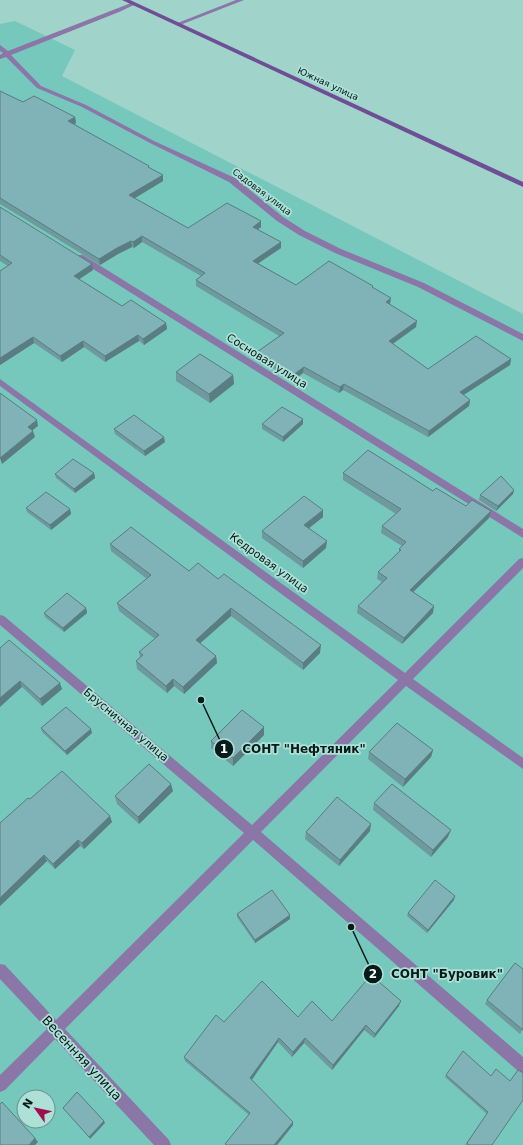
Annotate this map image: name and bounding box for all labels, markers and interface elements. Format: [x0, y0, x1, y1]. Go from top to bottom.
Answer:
street label: Южная улица [296, 66, 360, 102]
street label: Садовая улица [231, 167, 293, 217]
street label: Сосновая улица [224, 331, 310, 391]
street label: Кедровая улица [227, 530, 311, 596]
street label: Брусничная улица [81, 686, 171, 764]
callout: СОНТ "Нефтяник" [214, 737, 373, 761]
text: 1 [220, 742, 228, 756]
text: СОНТ "Нефтяник" [242, 742, 366, 756]
callout: СОНТ "Буровик" [363, 962, 511, 986]
text: 2 [369, 967, 377, 981]
text: СОНТ "Буровик" [391, 967, 503, 981]
street label: Весенняя улица [39, 1013, 125, 1103]
north arrow [16, 1089, 56, 1129]
text: N [20, 1096, 36, 1111]

